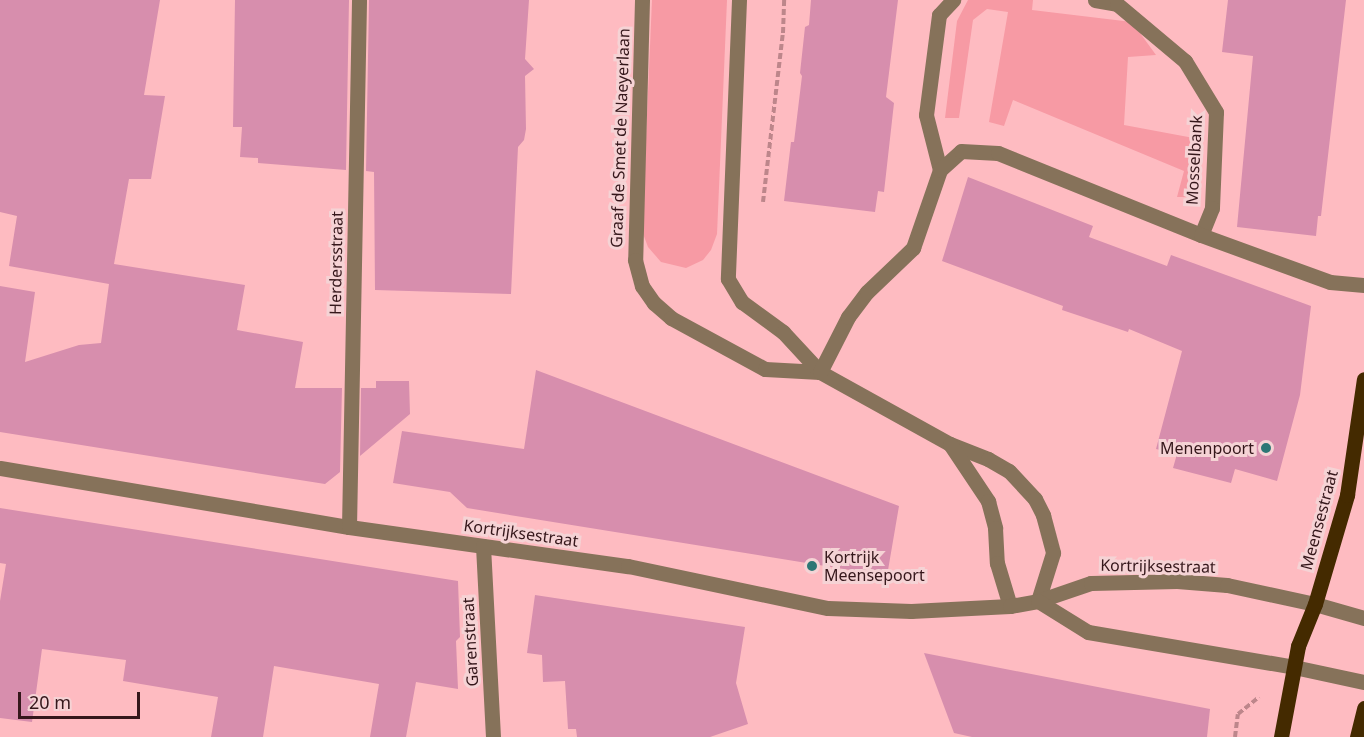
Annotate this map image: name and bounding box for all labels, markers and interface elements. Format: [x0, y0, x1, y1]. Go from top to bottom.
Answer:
street label: Graaf de Smet de Naeyerlaan [607, 28, 633, 248]
street label: Mosselbank [1182, 115, 1206, 205]
street label: Herdersstraat [325, 211, 347, 315]
place label: Menenpoort [1160, 438, 1254, 458]
marker: Menenpoort [1259, 441, 1273, 455]
street label: Meensestraat [1296, 468, 1342, 572]
street label: Kortrijksestraat [462, 515, 580, 551]
place label: Kortrijk Meensepoort [824, 547, 925, 585]
street label: Kortrijksestraat [1100, 555, 1216, 577]
marker: Kortrijk Meensepoort [805, 559, 819, 573]
street label: Garenstraat [458, 597, 482, 687]
scale bar [21, 680, 142, 718]
text: 20 m [29, 690, 71, 714]

